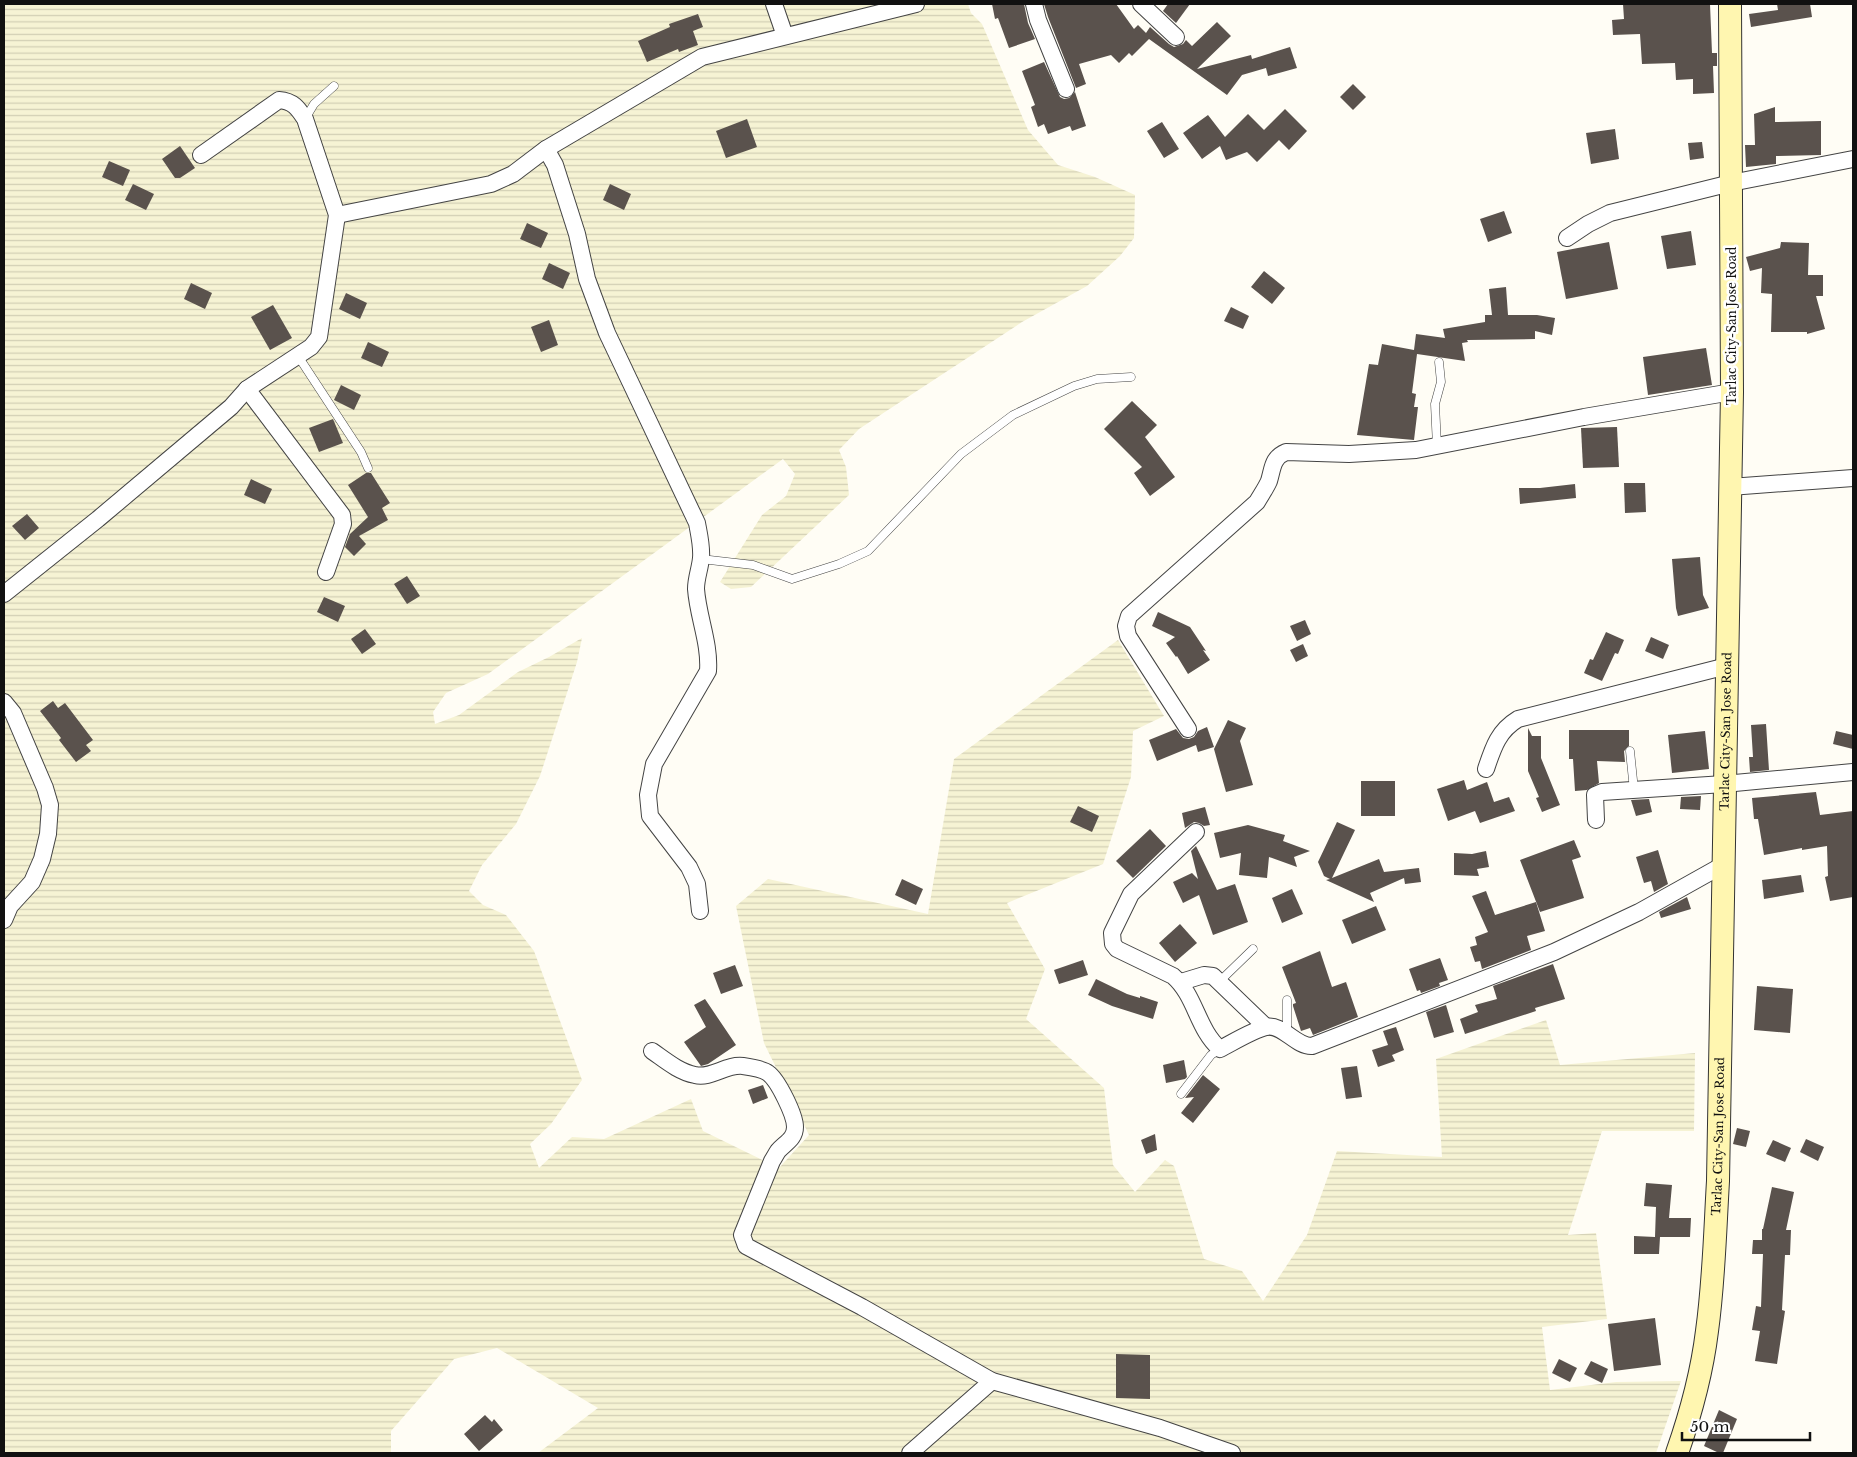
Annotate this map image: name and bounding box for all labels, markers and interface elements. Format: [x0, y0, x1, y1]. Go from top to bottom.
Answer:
street label: Tarlac City-San Jose Road [1724, 247, 1739, 405]
street label: Tarlac City-San Jose Road [1717, 652, 1734, 811]
street label: Tarlac City-San Jose Road [1708, 1057, 1727, 1216]
scale bar [1682, 1410, 1810, 1442]
text: 50 m [1690, 1417, 1730, 1436]

